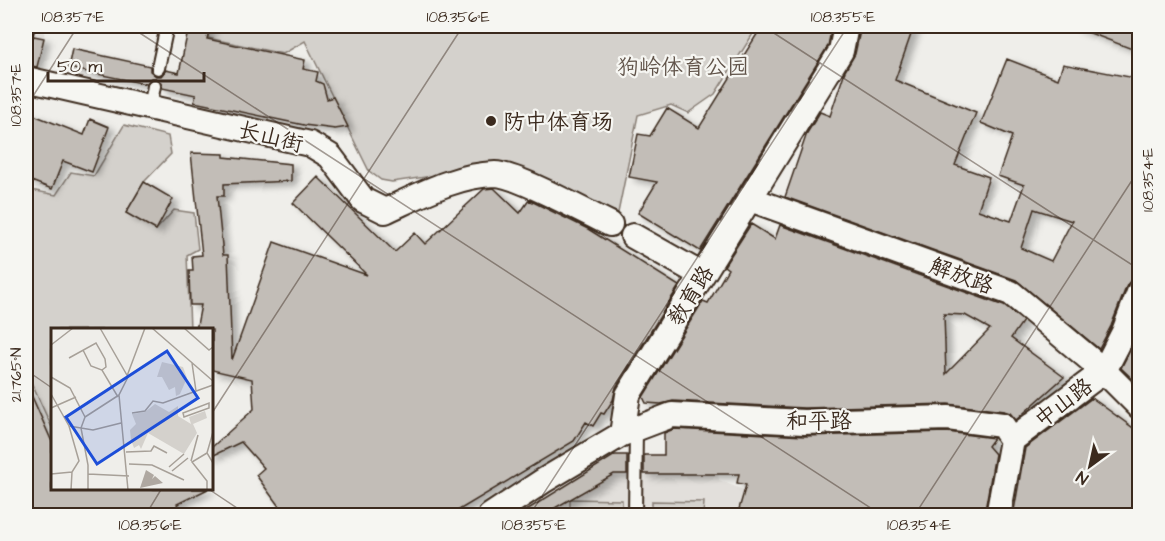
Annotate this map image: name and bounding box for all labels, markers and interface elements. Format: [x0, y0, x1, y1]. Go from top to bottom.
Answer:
text: 108.357°E [42, 7, 105, 28]
text: 108.356°E [426, 7, 490, 28]
text: 108.355°E [811, 7, 875, 28]
scale bar [48, 45, 204, 83]
park label: 狗岭体育公园 [617, 52, 749, 83]
text: 50 m [57, 54, 102, 79]
text: 108.357°E [6, 63, 27, 126]
place label: 防中体育场 [503, 107, 613, 138]
street label: 长山街 [235, 114, 306, 160]
marker: 防中体育场 [484, 114, 498, 128]
text: 108.354°E [1138, 148, 1159, 212]
street label: 解放路 [925, 251, 998, 302]
street label: 教育路 [661, 260, 722, 332]
inset map [51, 328, 213, 490]
text: 21.765°N [6, 348, 27, 402]
street label: 中山路 [1028, 371, 1100, 435]
street label: 和平路 [786, 406, 852, 437]
north arrow [1060, 436, 1120, 496]
text: N [1072, 466, 1093, 490]
text: 108.356°E [118, 515, 182, 536]
text: 108.355°E [502, 515, 566, 536]
text: 108.354°E [887, 515, 951, 536]

